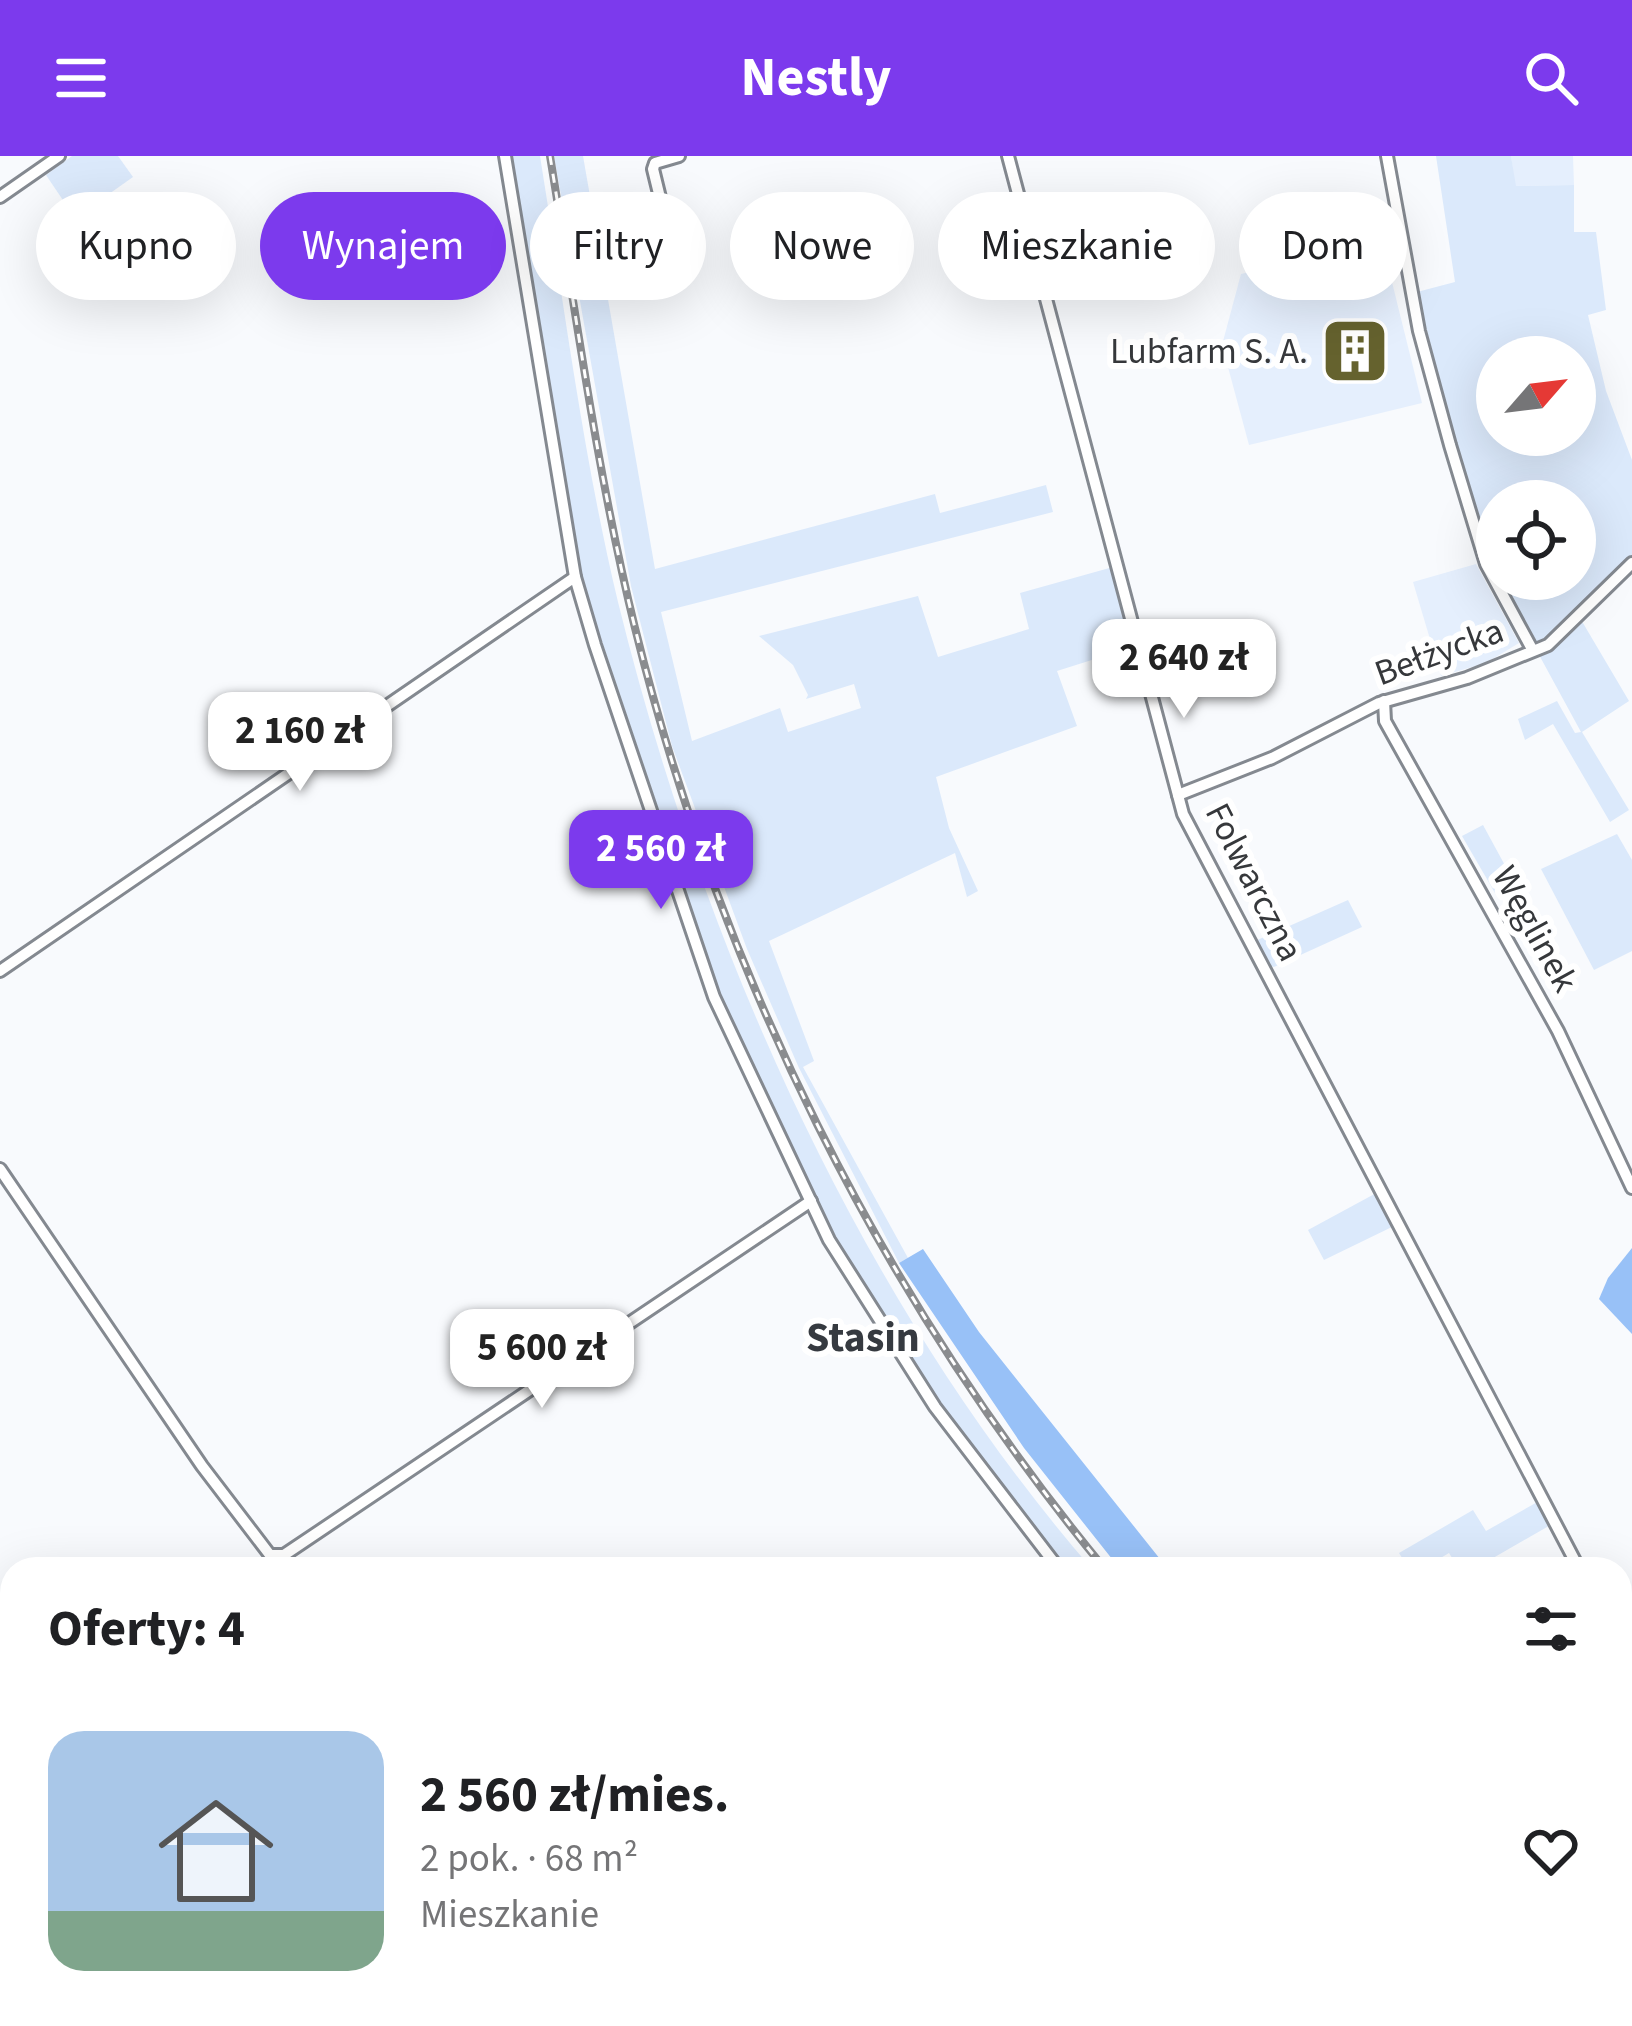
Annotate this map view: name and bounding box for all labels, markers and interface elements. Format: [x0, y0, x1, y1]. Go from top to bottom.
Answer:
text: Nestly [741, 40, 891, 117]
icon: menu [48, 45, 114, 111]
icon: search [1518, 45, 1584, 111]
chip: Kupno [36, 192, 236, 300]
chip: Wynajem [260, 192, 506, 300]
chip: Filtry [530, 192, 706, 300]
chip: Nowe [730, 192, 914, 300]
chip: Mieszkanie [938, 192, 1215, 300]
chip: Dom [1239, 192, 1407, 300]
building icon: Lubfarm S. A. [1320, 316, 1390, 386]
place label: Lubfarm S. A. [1110, 326, 1308, 377]
north arrow [1476, 336, 1596, 456]
map controls [1476, 336, 1596, 600]
button: locate [1476, 480, 1596, 600]
street label: Bełżycka [1367, 605, 1511, 699]
pin: 2 640 zł [1060, 619, 1308, 721]
text: 2 640 zł [1119, 630, 1249, 686]
pin: 2 160 zł [176, 692, 424, 794]
text: 2 160 zł [235, 703, 365, 759]
street label: Folwarczna [1192, 794, 1316, 970]
pin: 2 560 zł [537, 810, 785, 912]
text: 2 560 zł [596, 821, 726, 877]
street label: Węglinek [1479, 857, 1591, 1002]
district label: Stasin [806, 1308, 920, 1368]
pin: 5 600 zł [418, 1309, 666, 1411]
text: 5 600 zł [477, 1320, 607, 1376]
text: Oferty: 4 [48, 1593, 245, 1665]
icon: filters [1518, 1596, 1584, 1662]
text: 2 560 zł/mies. [420, 1759, 729, 1831]
icon: home [144, 1779, 288, 1923]
icon: heart [1518, 1818, 1584, 1884]
text: 2 pok. · 68 m² [420, 1831, 638, 1887]
text: Mieszkanie [420, 1887, 599, 1943]

